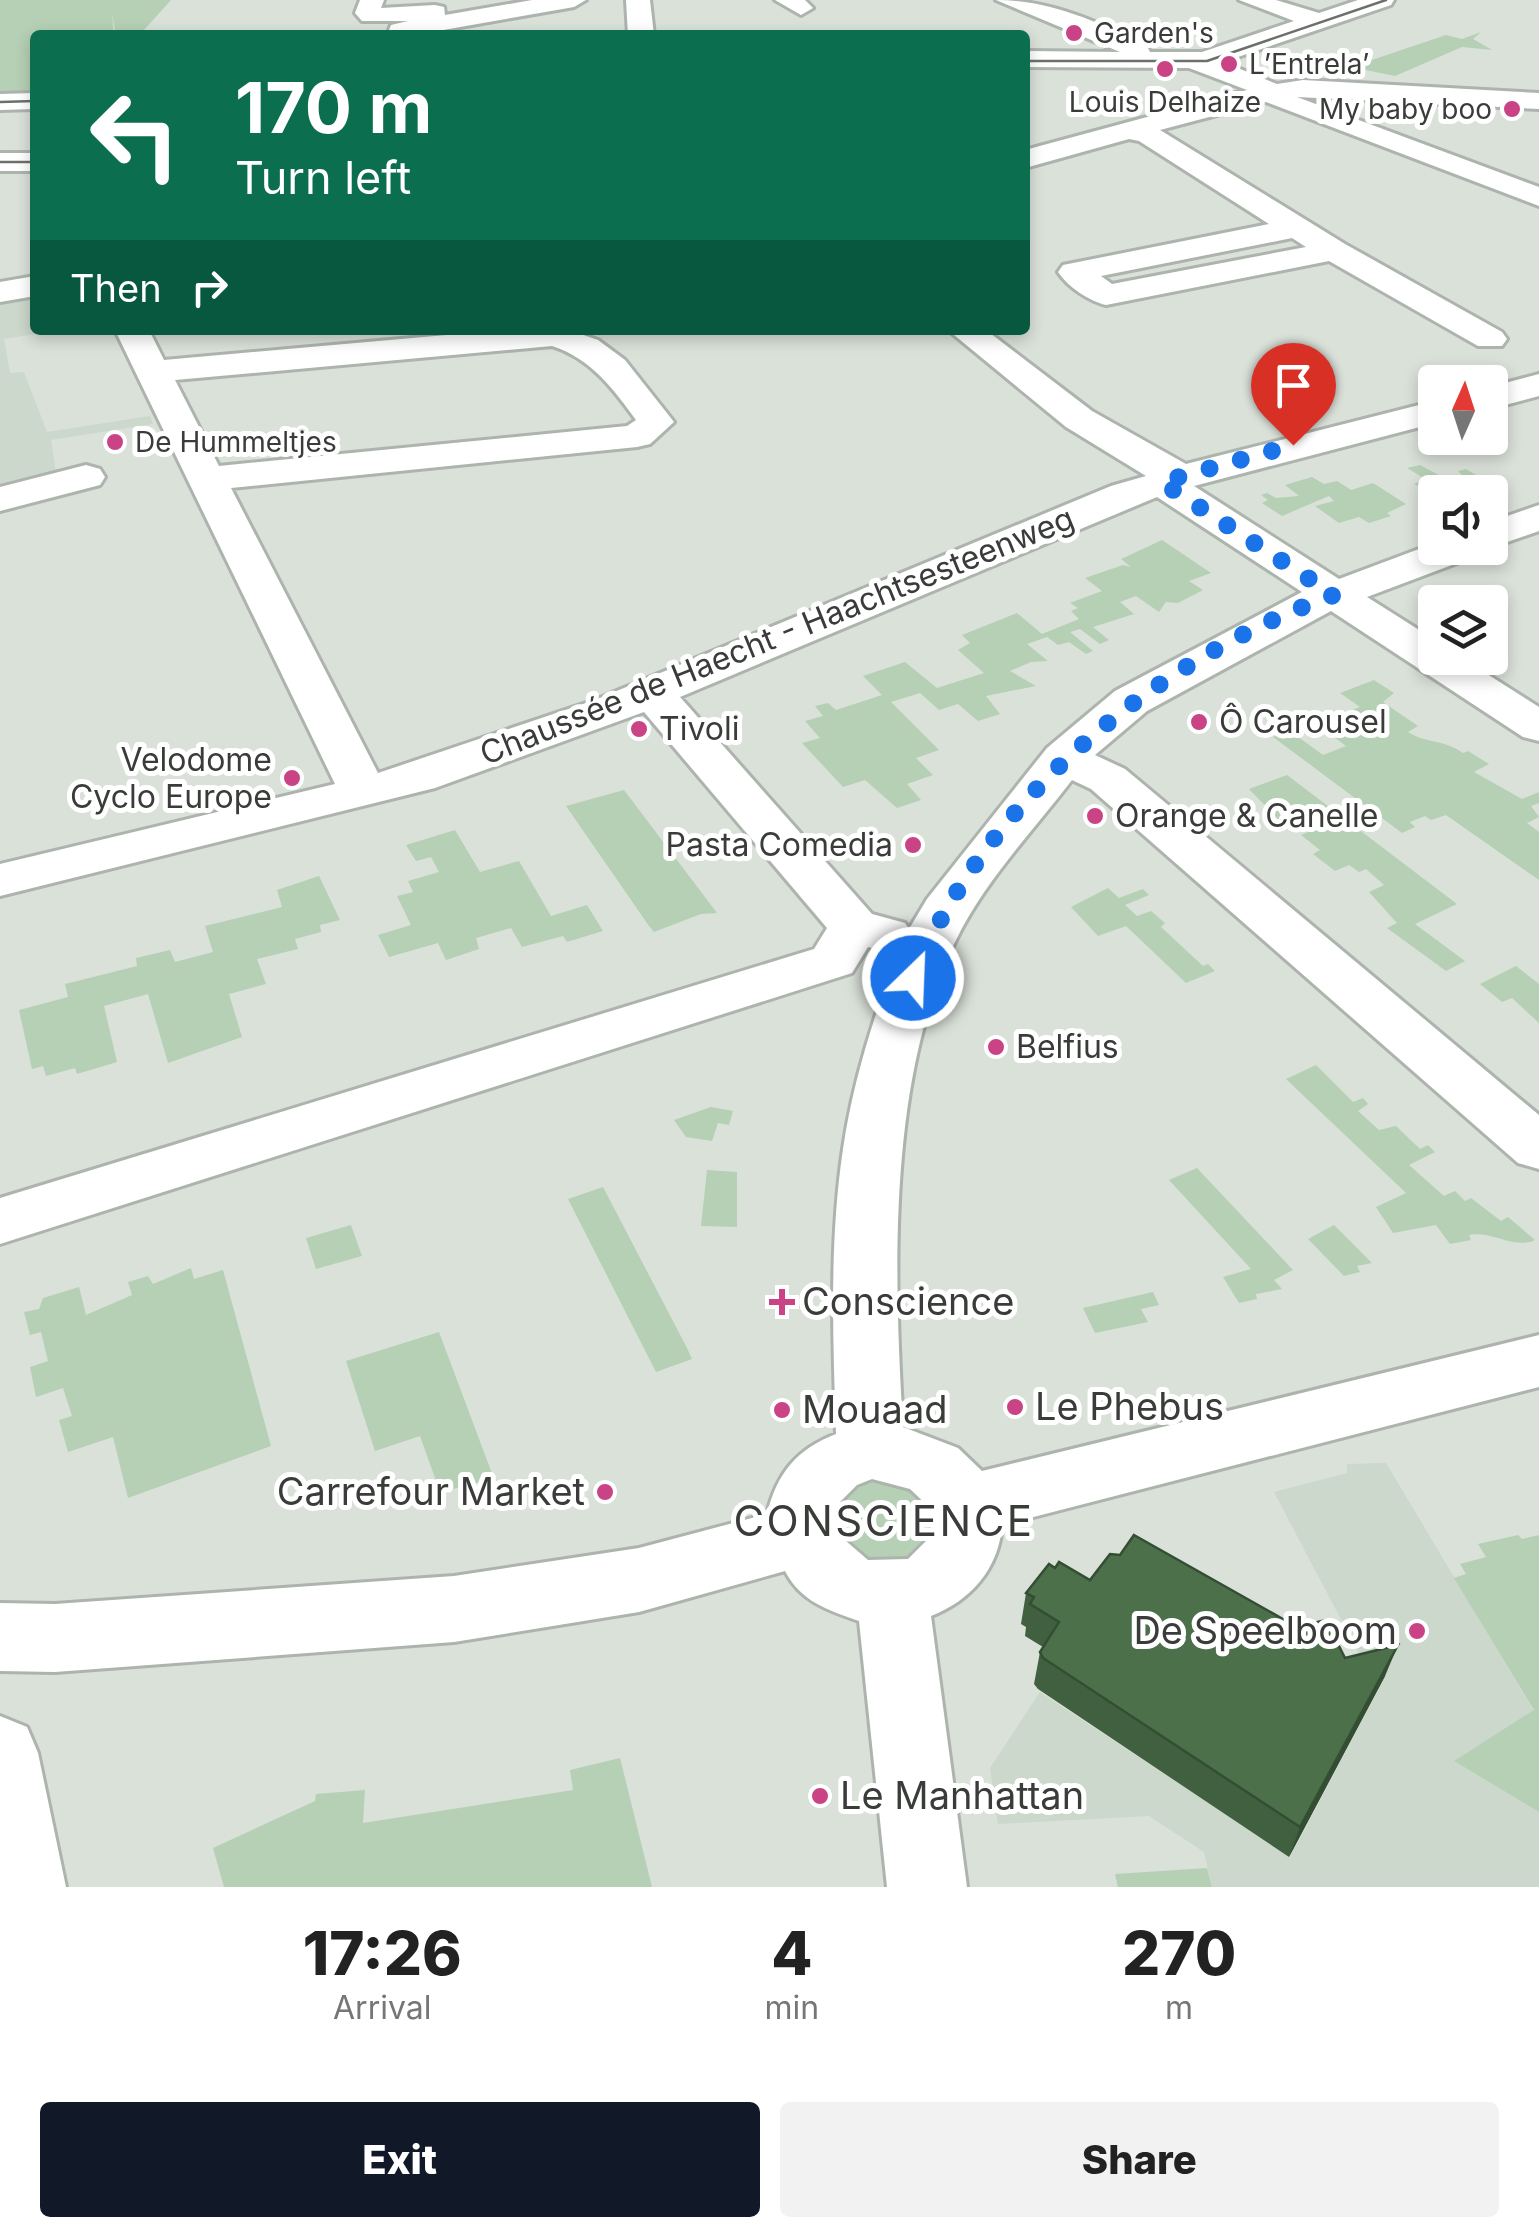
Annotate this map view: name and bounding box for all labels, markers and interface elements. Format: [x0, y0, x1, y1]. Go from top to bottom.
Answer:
place label: Garden's [1094, 16, 1214, 50]
marker: Garden's [1063, 22, 1085, 44]
place label: L’Entrela’ [1249, 47, 1369, 81]
marker: L’Entrela’ [1218, 53, 1240, 75]
marker: Louis Delhaize [1154, 58, 1176, 80]
text: 170 m [235, 65, 432, 150]
icon: left [70, 70, 200, 200]
place label: Louis Delhaize [1069, 85, 1261, 119]
place label: My baby boo [1319, 92, 1492, 126]
marker: My baby boo [1501, 98, 1523, 120]
text: Turn left [235, 150, 411, 205]
icon: right [182, 260, 237, 315]
text: Then [70, 265, 162, 311]
pin [1251, 343, 1336, 446]
icon: arrive [1266, 358, 1321, 413]
north arrow [1418, 365, 1508, 455]
map controls [1418, 365, 1508, 675]
place label: De Hummeltjes [135, 425, 337, 459]
marker: De Hummeltjes [104, 431, 126, 453]
button: sound [1418, 475, 1508, 565]
street label: Chaussée de Haecht - Haachtsesteenweg [474, 498, 1079, 773]
button: layers [1418, 585, 1508, 675]
place label: Ô Carousel [1219, 702, 1387, 741]
place label: Tivoli [659, 709, 739, 748]
marker: Ô Carousel [1188, 711, 1210, 733]
marker: Tivoli [628, 718, 650, 740]
place label: Velodome Cyclo Europe [70, 740, 272, 816]
marker: Velodome Cyclo Europe [281, 767, 303, 789]
place label: Orange & Canelle [1115, 796, 1378, 835]
marker: Orange & Canelle [1084, 805, 1106, 827]
place label: Pasta Comedia [666, 825, 893, 864]
marker: Pasta Comedia [902, 834, 924, 856]
position arrow [861, 926, 965, 1030]
place label: Belfius [1016, 1027, 1119, 1066]
marker: Belfius [985, 1036, 1007, 1058]
place label: Conscience [802, 1278, 1014, 1324]
marker: Conscience [771, 1291, 793, 1313]
place label: Le Phebus [1035, 1383, 1224, 1429]
place label: Mouaad [802, 1386, 948, 1432]
marker: Le Phebus [1004, 1396, 1026, 1418]
marker: Mouaad [771, 1399, 793, 1421]
place label: Carrefour Market [277, 1468, 585, 1514]
marker: Carrefour Market [594, 1481, 616, 1503]
district label: CONSCIENCE [733, 1495, 1035, 1546]
place label: De Speelboom [1133, 1607, 1397, 1653]
marker: De Speelboom [1406, 1620, 1428, 1642]
place label: Le Manhattan [840, 1772, 1084, 1818]
marker: Le Manhattan [809, 1785, 831, 1807]
text: 17:26 [303, 1917, 462, 1989]
text: 4 [771, 1917, 813, 1989]
text: 270 [1122, 1917, 1236, 1989]
text: Arrival [333, 1988, 431, 2027]
text: min [765, 1988, 819, 2027]
text: m [1165, 1988, 1193, 2027]
button: Exit [40, 2102, 760, 2217]
button: Share [780, 2102, 1499, 2217]

